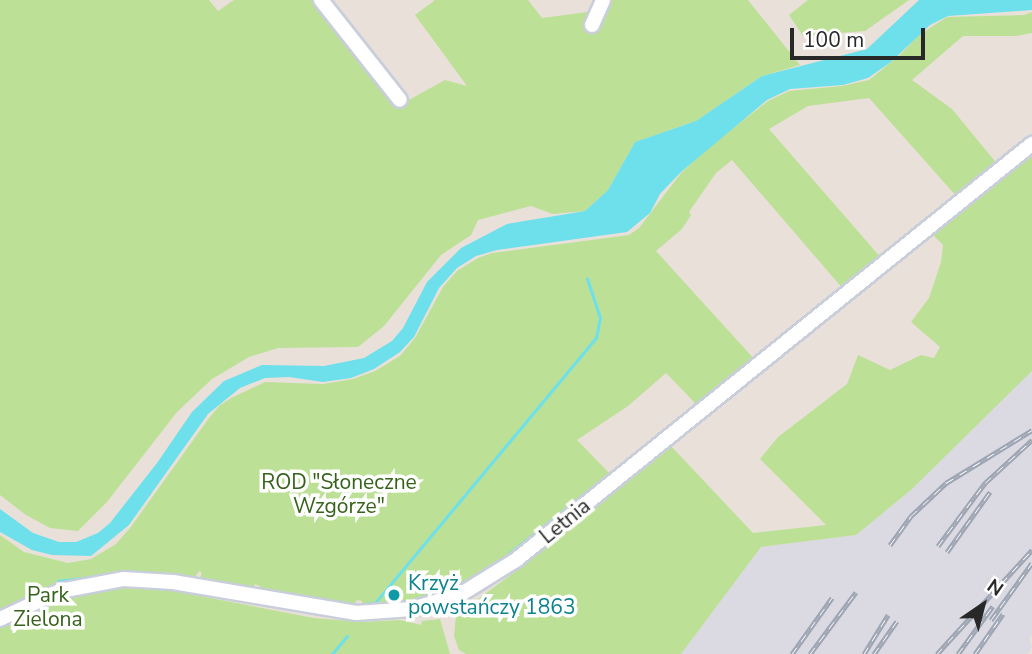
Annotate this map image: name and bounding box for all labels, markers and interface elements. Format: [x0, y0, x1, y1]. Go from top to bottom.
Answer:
scale bar [794, 14, 929, 58]
text: 100 m [803, 26, 864, 54]
park label: ROD "Słoneczne Wzgórze" [261, 469, 417, 519]
street label: Letnia [535, 493, 595, 549]
place label: Krzyż powstańczy 1863 [408, 570, 576, 620]
north arrow [948, 570, 1018, 640]
text: N [982, 573, 1008, 603]
park label: Park Zielona [13, 582, 83, 632]
marker: Krzyż powstańczy 1863 [386, 587, 402, 603]

